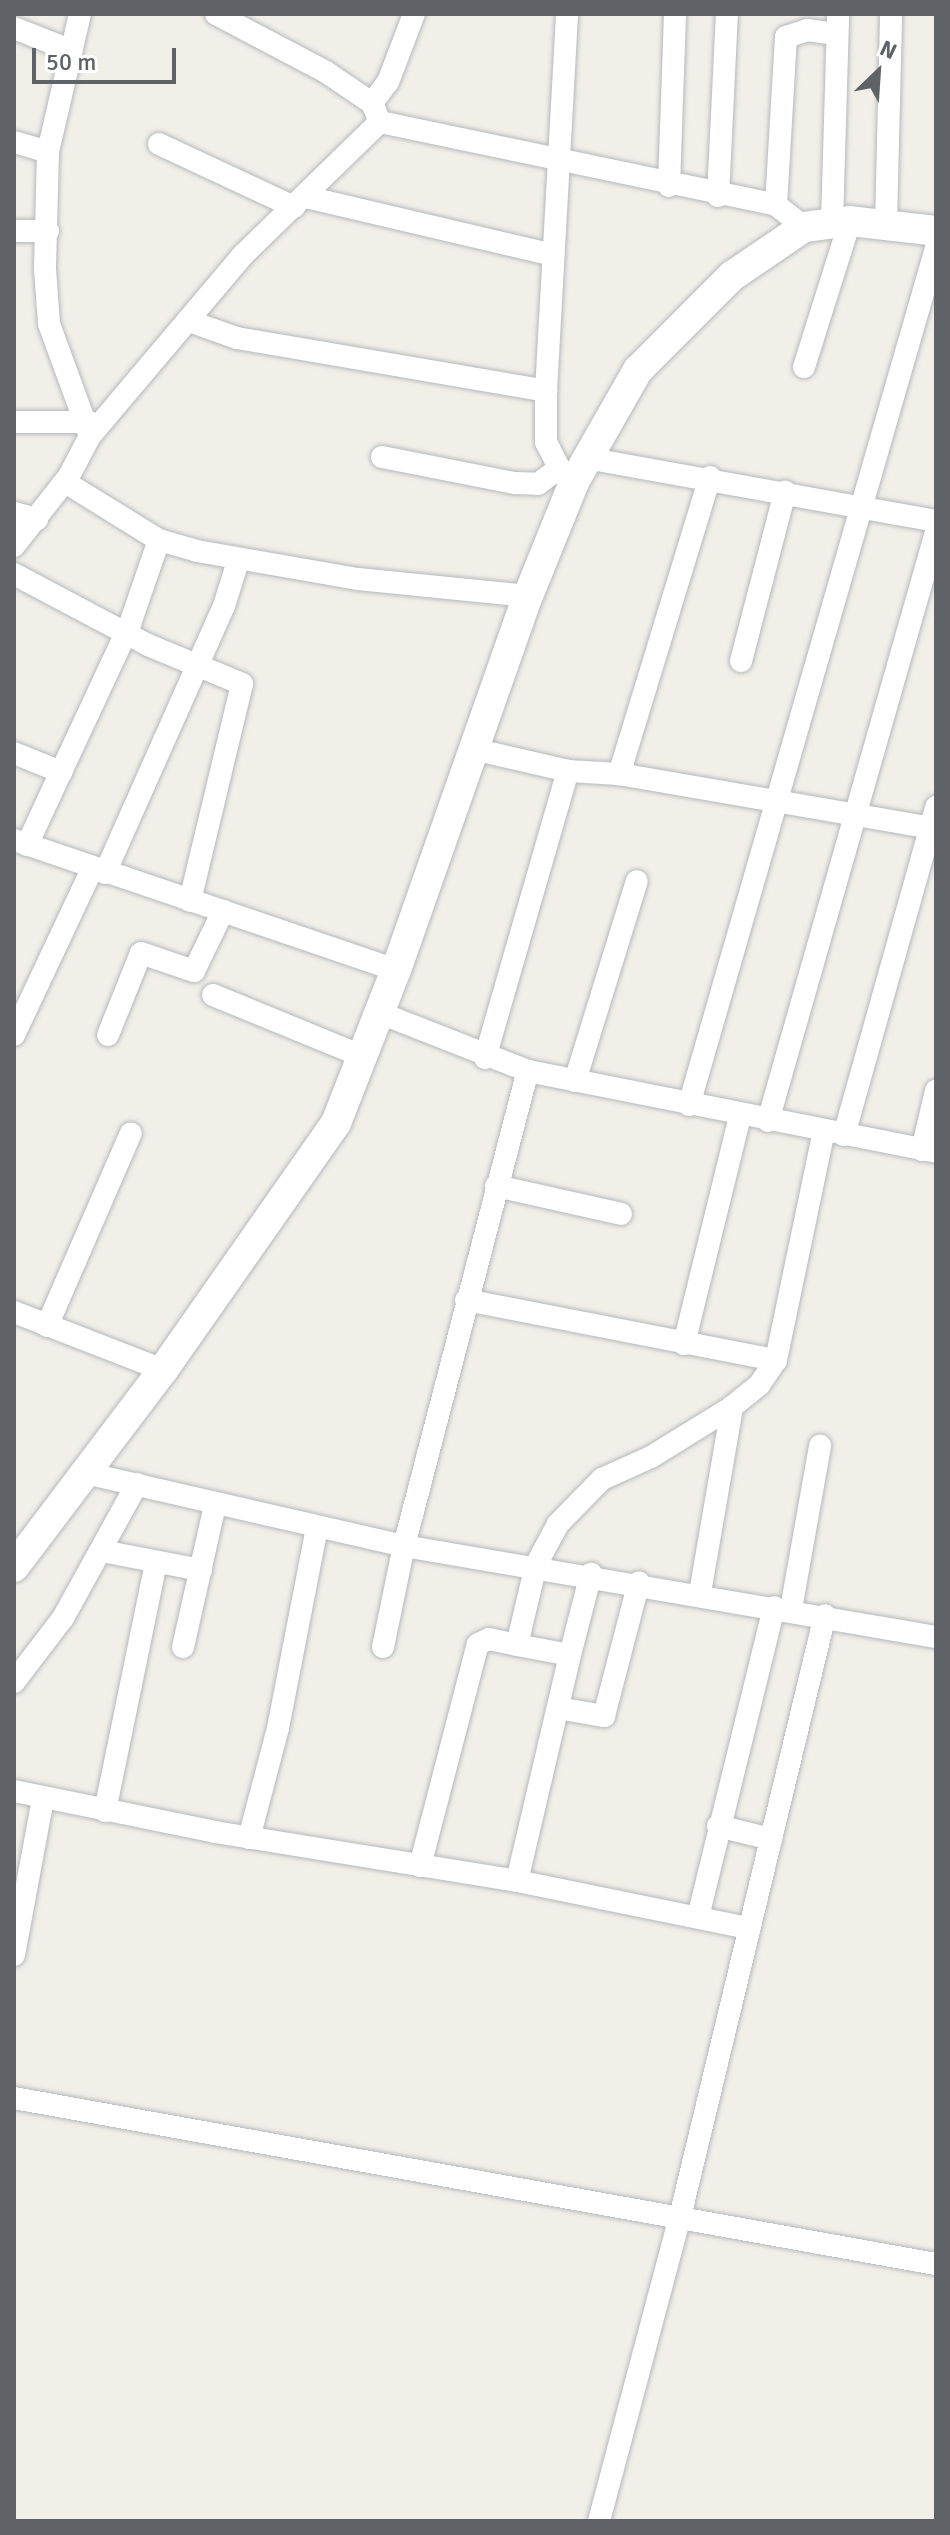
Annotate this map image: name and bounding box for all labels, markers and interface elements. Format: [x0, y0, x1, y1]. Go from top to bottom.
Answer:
scale bar [36, 32, 180, 82]
north arrow [838, 32, 918, 112]
text: N [876, 34, 901, 65]
text: 50 m [46, 47, 96, 77]

